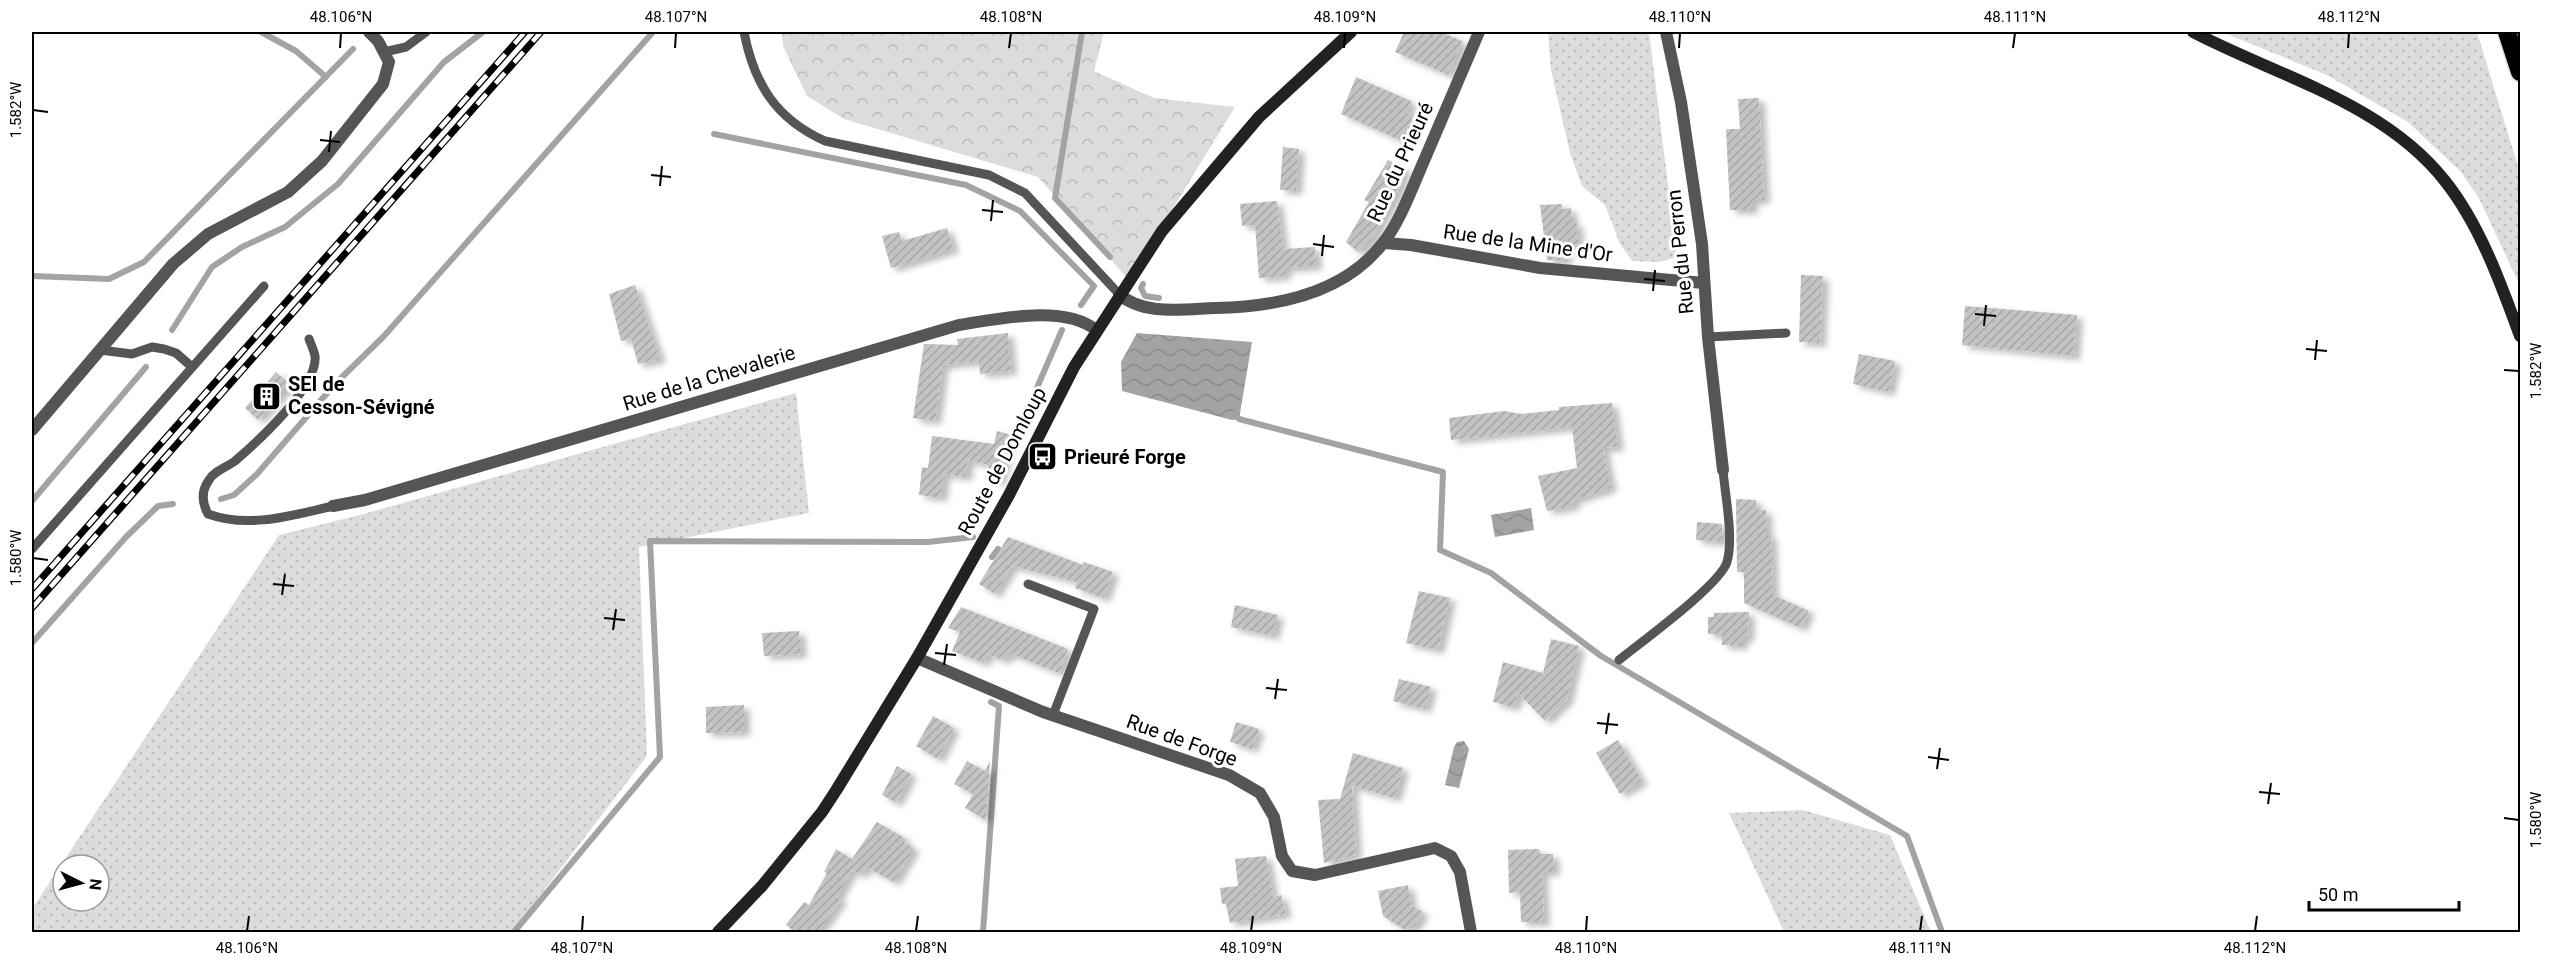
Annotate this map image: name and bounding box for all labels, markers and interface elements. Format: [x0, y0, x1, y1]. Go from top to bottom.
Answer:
text: 48.106°N [310, 8, 372, 26]
text: 48.107°N [645, 8, 707, 26]
text: 48.108°N [980, 8, 1042, 26]
text: 48.109°N [1314, 8, 1376, 26]
text: 48.110°N [1649, 8, 1711, 26]
text: 48.111°N [1984, 8, 2046, 26]
text: 48.112°N [2318, 8, 2380, 26]
text: 1.582°W [7, 82, 25, 138]
street label: Rue du Prieuré [1362, 98, 1438, 226]
street label: Rue du Perron [1662, 189, 1698, 315]
street label: Rue de la Mine d'Or [1442, 219, 1614, 267]
street label: Rue de la Chevalerie [620, 340, 798, 416]
text: 1.582°W [2527, 343, 2545, 399]
place label: SEI de Cesson-Sévigné [288, 372, 435, 419]
building icon: SEI de Cesson-Sévigné [251, 380, 283, 412]
street label: Route de Domloup [953, 383, 1051, 539]
bus stop icon: Prieuré Forge [1027, 441, 1059, 473]
place label: Prieuré Forge [1064, 445, 1186, 469]
text: 1.580°W [7, 530, 25, 586]
street label: Rue de Forge [1123, 709, 1241, 771]
text: 1.580°W [2527, 792, 2545, 848]
north arrow [51, 853, 111, 913]
scale bar [2309, 874, 2459, 912]
text: N [85, 878, 105, 891]
text: 50 m [2318, 884, 2358, 905]
text: 48.106°N [216, 939, 278, 957]
text: 48.107°N [551, 939, 613, 957]
text: 48.108°N [885, 939, 947, 957]
text: 48.109°N [1220, 939, 1282, 957]
text: 48.110°N [1555, 939, 1617, 957]
text: 48.111°N [1889, 939, 1951, 957]
text: 48.112°N [2224, 939, 2286, 957]

